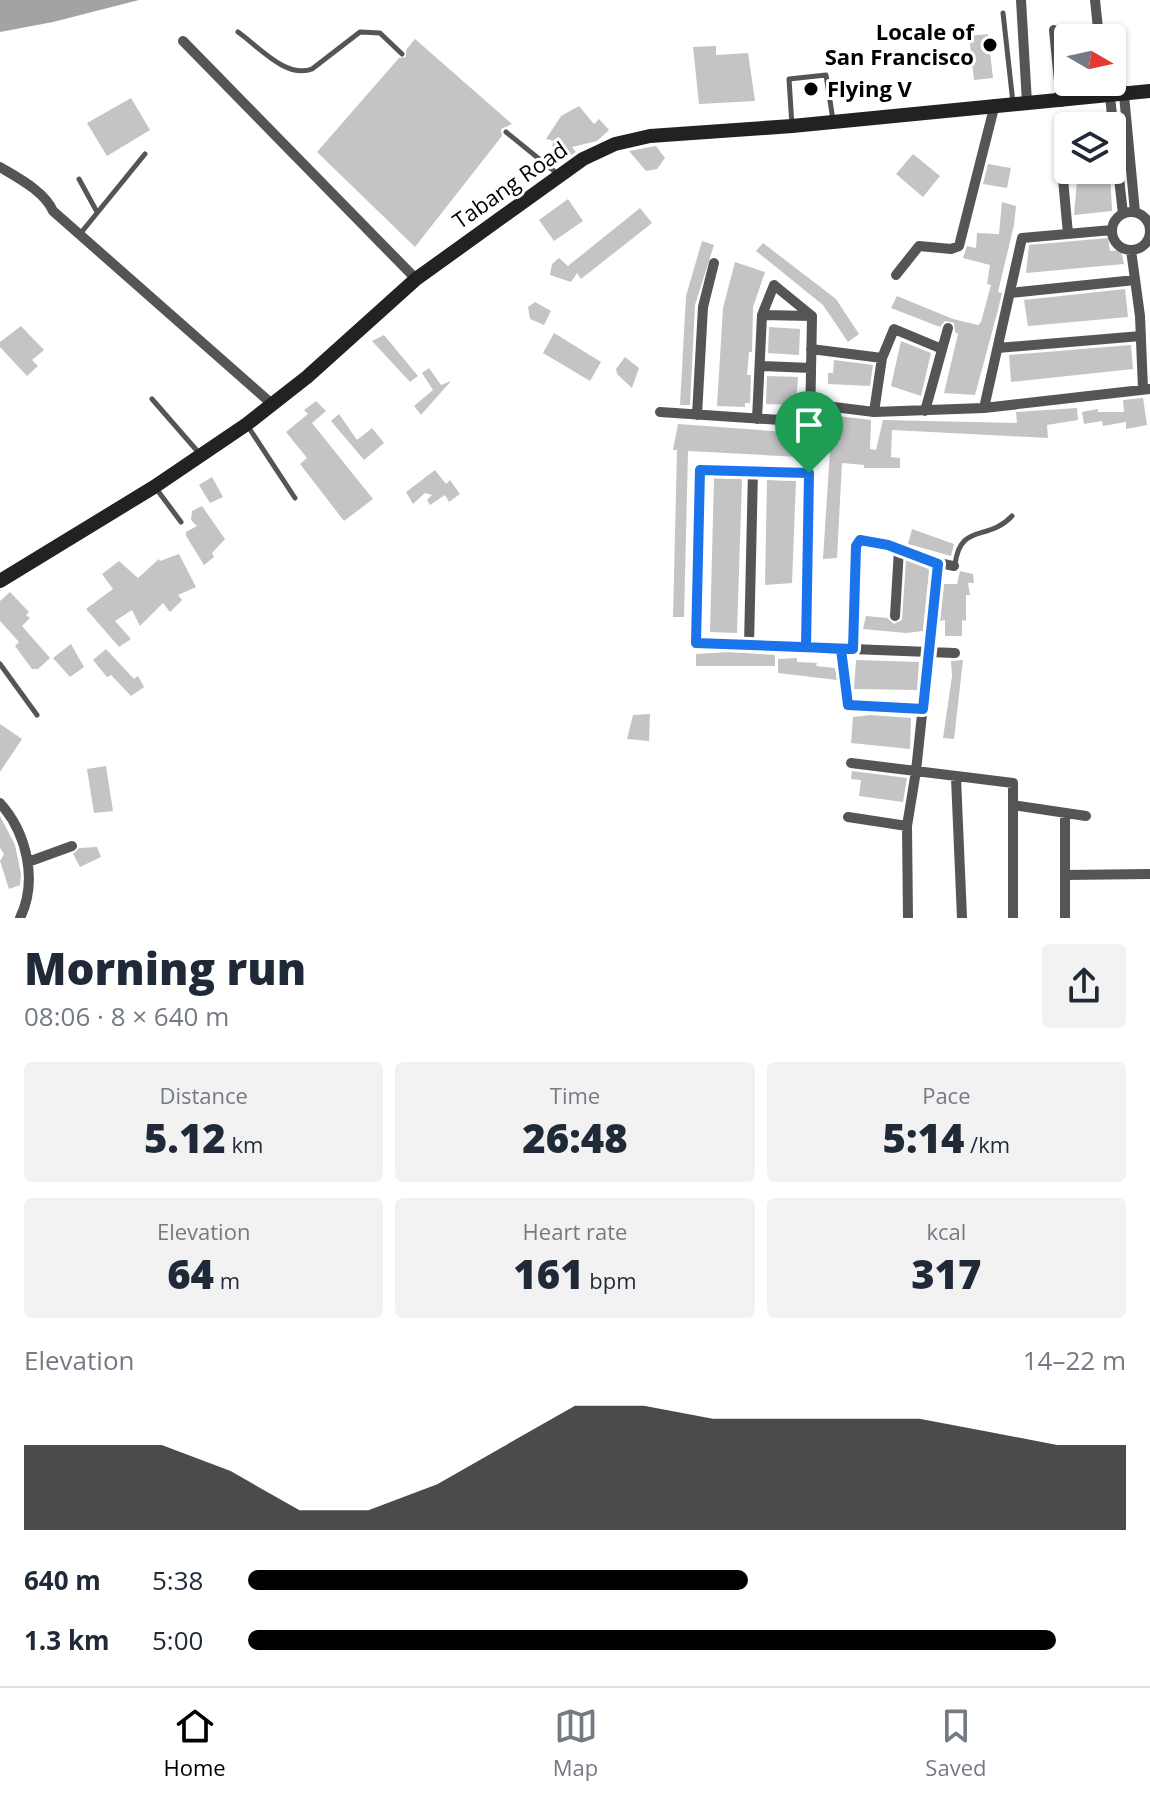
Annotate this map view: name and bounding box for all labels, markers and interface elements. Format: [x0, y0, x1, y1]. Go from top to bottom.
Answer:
place label: Locale of San Francisco [825, 16, 975, 71]
north arrow [1054, 24, 1126, 96]
map controls [1054, 24, 1126, 184]
marker: Locale of San Francisco [981, 36, 999, 54]
place label: Flying V [827, 73, 913, 103]
marker: Flying V [802, 80, 820, 98]
button: layers [1054, 112, 1126, 184]
street label: Tabang Road [446, 134, 573, 235]
pin [775, 391, 843, 473]
icon: arrive [787, 403, 831, 447]
text: Morning run [24, 938, 306, 998]
button: share [1042, 944, 1126, 1028]
text: 08:06 · 8 × 640 m [24, 998, 229, 1034]
text: Distance [159, 1080, 248, 1110]
text: Time [550, 1080, 600, 1110]
text: Pace [922, 1080, 971, 1110]
text: 5.12 [144, 1110, 226, 1165]
text: 26:48 [522, 1110, 628, 1165]
text: 5:14 [883, 1110, 964, 1165]
text: km [226, 1129, 263, 1159]
text: /km [964, 1129, 1010, 1159]
text: Elevation [157, 1216, 250, 1246]
text: Heart rate [523, 1216, 627, 1246]
text: kcal [926, 1216, 966, 1246]
text: 64 [167, 1246, 214, 1301]
text: 161 [513, 1246, 584, 1301]
text: 317 [911, 1246, 981, 1301]
text: m [214, 1265, 240, 1295]
text: bpm [584, 1265, 637, 1295]
text: Elevation [24, 1342, 134, 1378]
text: 14–22 m [1023, 1342, 1126, 1378]
text: 640 m [24, 1562, 101, 1598]
text: 5:38 [152, 1562, 203, 1598]
text: 1.3 km [24, 1622, 110, 1658]
text: 5:00 [152, 1622, 203, 1658]
tab: Home [164, 1704, 226, 1782]
tab: Map [553, 1704, 598, 1782]
tab: Saved [925, 1704, 986, 1782]

